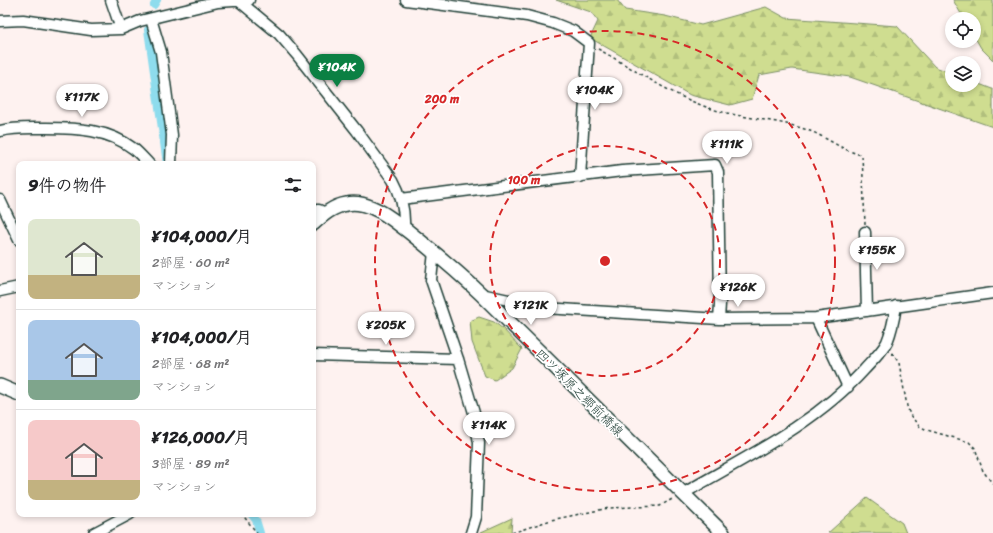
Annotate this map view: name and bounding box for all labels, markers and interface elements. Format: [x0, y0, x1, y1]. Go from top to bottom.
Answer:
map controls [945, 12, 981, 92]
button: locate [945, 12, 981, 48]
pin: ¥104K [309, 54, 365, 88]
text: ¥104K [318, 55, 356, 78]
button: layers [945, 56, 981, 92]
pin: ¥104K [567, 77, 623, 111]
text: ¥104K [576, 78, 614, 101]
pin: ¥117K [54, 84, 110, 118]
text: ¥117K [65, 85, 99, 108]
text: 200 m [424, 88, 460, 110]
pin: ¥111K [699, 131, 755, 165]
text: ¥111K [711, 132, 743, 155]
text: 100 m [508, 169, 541, 191]
text: 9件の物件 [28, 170, 106, 200]
icon: filters [282, 174, 304, 196]
text: ¥104,000/月 [152, 221, 252, 251]
icon: home [60, 235, 108, 283]
pin: ¥155K [849, 237, 905, 271]
text: ¥155K [859, 238, 895, 261]
text: 2部屋 · 60 m² [152, 251, 230, 274]
centre of rings [598, 254, 612, 268]
text: マンション [152, 274, 216, 297]
pin: ¥126K [710, 274, 766, 308]
text: ¥126K [720, 275, 756, 298]
pin: ¥121K [503, 292, 559, 326]
text: ¥121K [514, 293, 548, 316]
pin: ¥205K [358, 312, 414, 346]
text: ¥205K [367, 313, 405, 336]
text: ¥104,000/月 [152, 322, 252, 352]
icon: home [60, 336, 108, 384]
street label: 四ツ塚原之郷前橋線 [530, 343, 630, 443]
text: 2部屋 · 68 m² [152, 352, 229, 375]
text: マンション [152, 375, 216, 398]
pin: ¥114K [461, 412, 517, 446]
text: ¥114K [472, 413, 506, 436]
text: ¥126,000/月 [152, 422, 250, 452]
icon: home [60, 436, 108, 484]
text: 3部屋 · 89 m² [152, 452, 230, 475]
text: マンション [152, 475, 216, 498]

